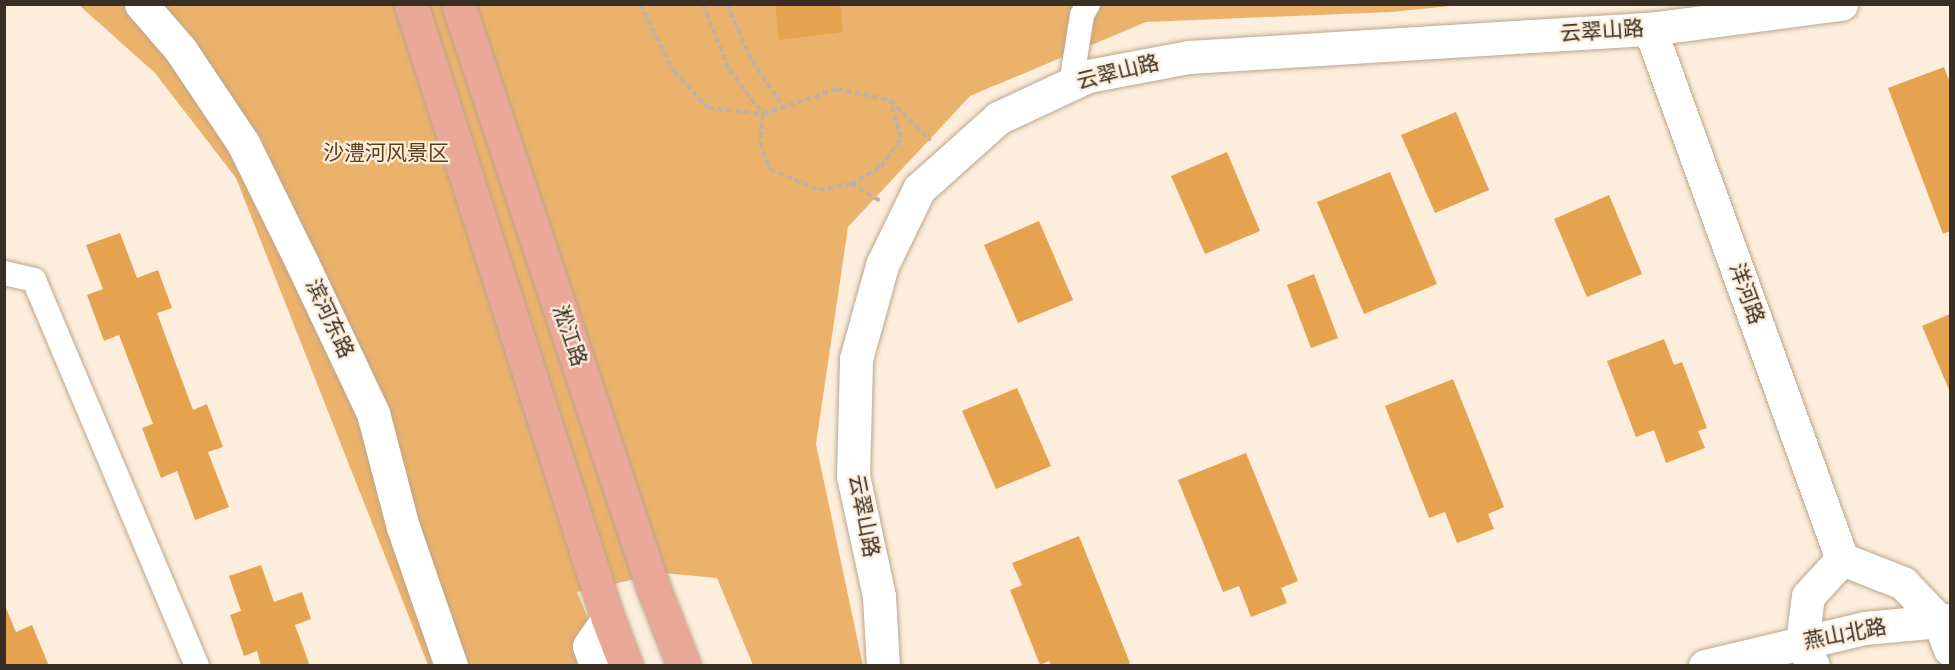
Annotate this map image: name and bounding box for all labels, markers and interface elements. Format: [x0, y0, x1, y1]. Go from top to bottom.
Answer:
street label: 云翠山路 [1559, 17, 1645, 47]
street label: 云翠山路 [1074, 51, 1162, 95]
park label: 沙澧河风景区 [323, 141, 449, 167]
street label: 洋河路 [1723, 260, 1769, 328]
street label: 滨河东路 [300, 276, 358, 362]
street label: 淞江路 [547, 302, 591, 370]
street label: 云翠山路 [843, 472, 883, 560]
street label: 燕山北路 [1801, 615, 1889, 655]

